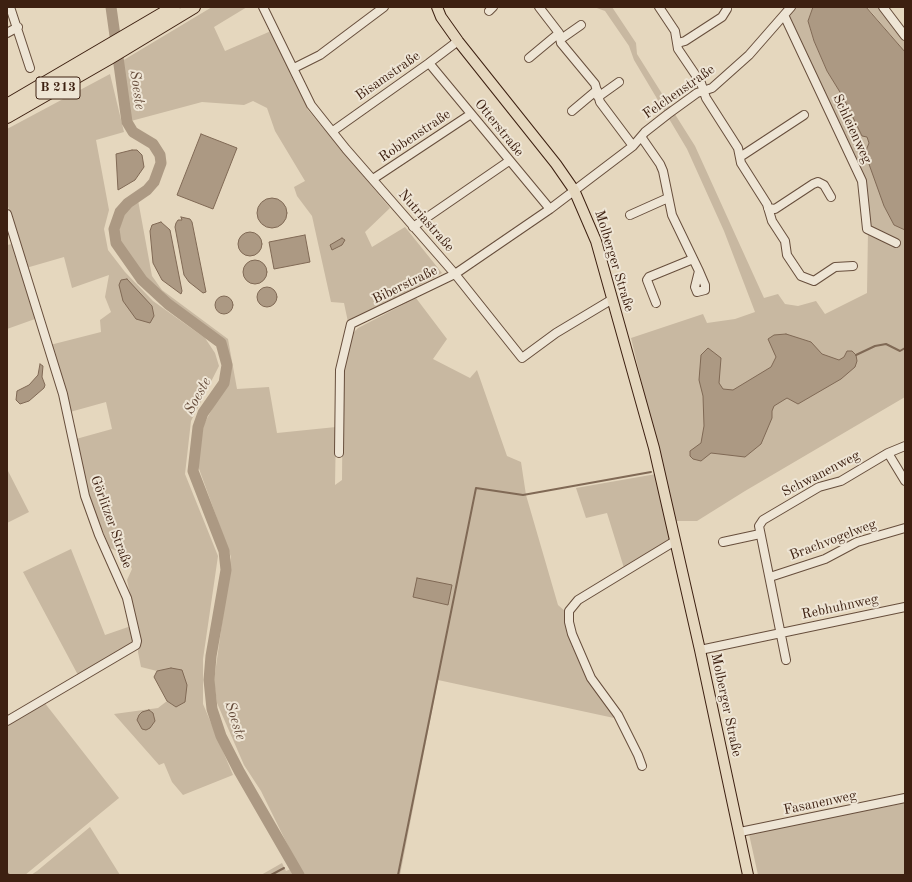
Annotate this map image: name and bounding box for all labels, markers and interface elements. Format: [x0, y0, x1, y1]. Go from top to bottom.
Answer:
street label: Bisamstraße [352, 48, 424, 104]
street label: Felchenstraße [640, 61, 718, 123]
water label: Soeste [125, 69, 149, 111]
road number: B 213 [36, 77, 80, 99]
street label: Schleienweg [829, 92, 875, 166]
street label: Otterstraße [471, 96, 527, 160]
street label: Robbenstraße [376, 106, 454, 166]
street label: Nutriastraße [394, 186, 458, 256]
street label: Molberger Straße [591, 208, 637, 314]
street label: Biberstraße [370, 262, 440, 308]
water label: Soeste [181, 374, 215, 418]
street label: Schwanenweg [779, 447, 863, 501]
street label: Görlitzer Straße [86, 473, 136, 571]
street label: Brachvogelweg [787, 516, 879, 564]
street label: Rebhuhnweg [800, 591, 880, 623]
street label: Molberger Straße [707, 652, 745, 758]
water label: Soeste [220, 699, 250, 743]
street label: Fasanenweg [782, 787, 858, 819]

